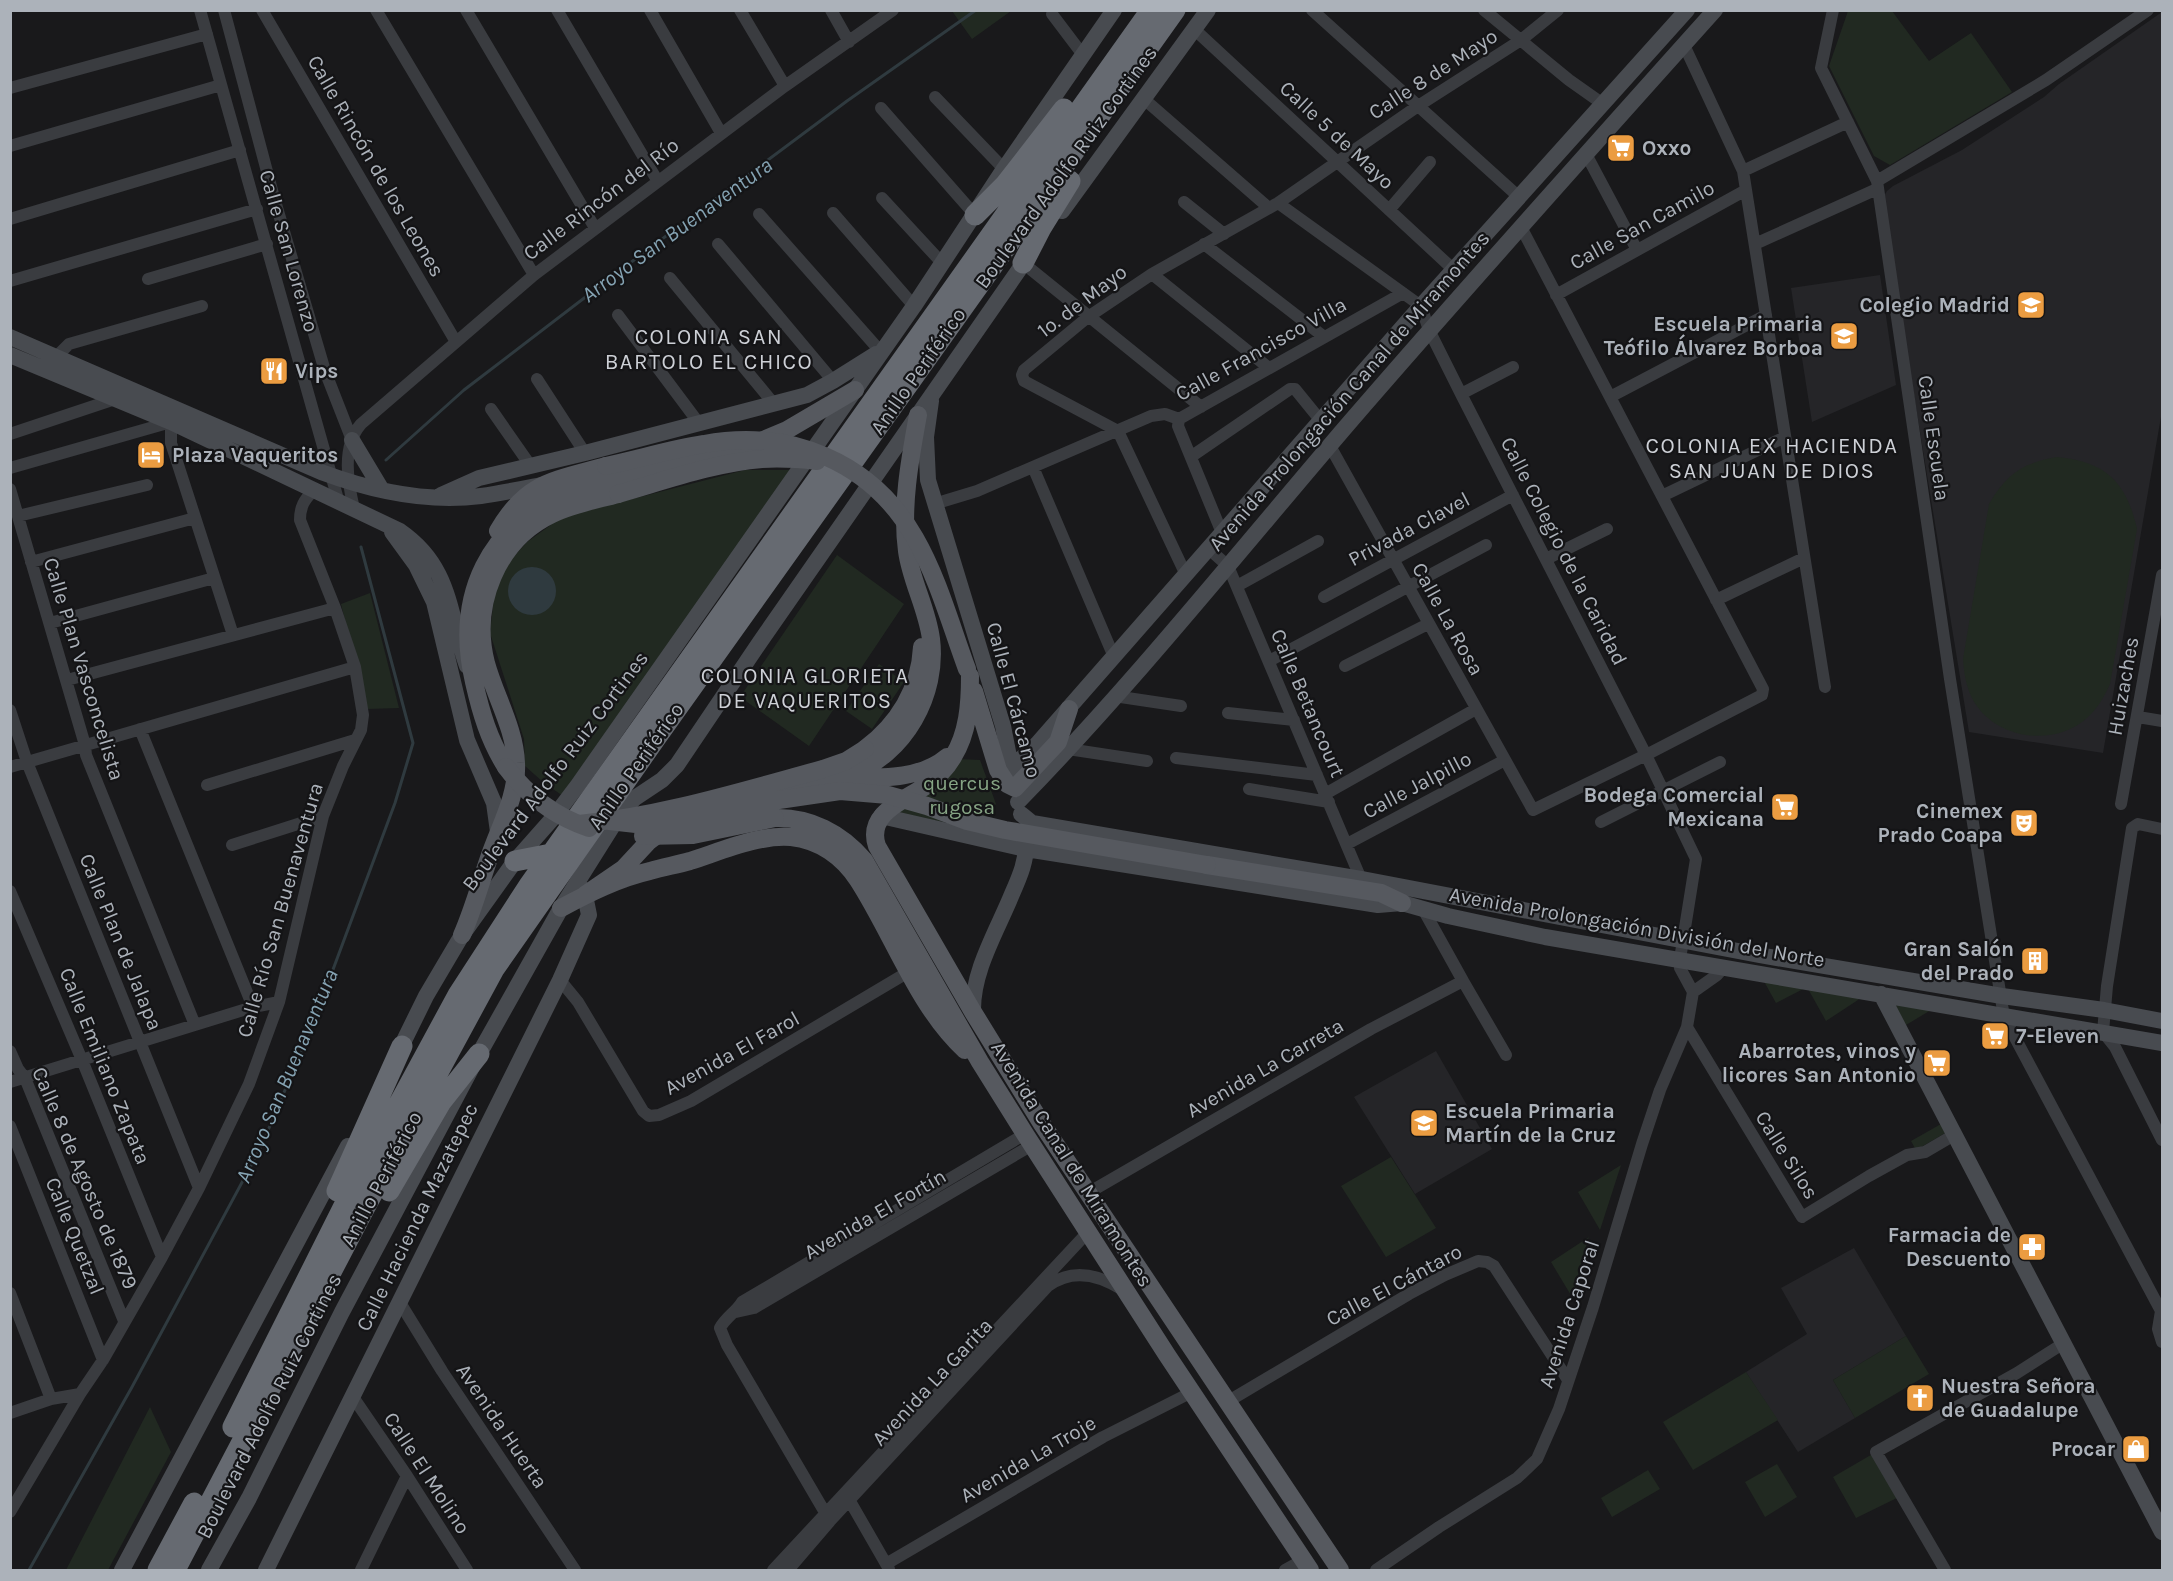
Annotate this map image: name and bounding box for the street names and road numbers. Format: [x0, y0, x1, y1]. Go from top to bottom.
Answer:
street label: Calle 8 de Mayo [1364, 23, 1502, 125]
street label: Boulevard Adolfo Ruiz Cortines [970, 41, 1162, 293]
street label: Calle Rincón de los Leones [303, 51, 449, 281]
street label: Calle 5 de Mayo [1275, 76, 1399, 194]
street label: Calle Rincón del Río [519, 133, 683, 265]
street label: Calle San Lorenzo [254, 167, 324, 335]
street label: Calle San Camilo [1566, 175, 1718, 275]
street label: Avenida Prolongación Canal de Miramontes [1204, 226, 1494, 556]
street label: 1o. de Mayo [1032, 260, 1132, 342]
street label: Calle Francisco Villa [1171, 292, 1351, 406]
street label: Anillo Periférico [865, 303, 971, 439]
street label: Calle Escuela [1913, 374, 1955, 502]
street label: Calle Colegio de la Caridad [1496, 433, 1632, 669]
street label: Privada Clavel [1344, 487, 1474, 571]
street label: Calle Plan Vasconcelista [39, 555, 129, 783]
street label: Calle La Rosa [1407, 558, 1489, 680]
street label: Calle El Cárcamo [982, 620, 1046, 780]
street label: Calle Betancourt [1266, 625, 1350, 781]
street label: Huizaches [2103, 635, 2143, 737]
street label: Boulevard Adolfo Ruiz Cortines [457, 646, 653, 896]
street label: Anillo Periférico [583, 698, 689, 834]
street label: Calle Jalpillo [1359, 746, 1475, 824]
street label: Calle Río San Buenaventura [232, 780, 328, 1040]
street label: Calle Plan de Jalapa [75, 850, 167, 1034]
street label: Avenida Prolongación División del Norte [1447, 882, 1827, 972]
street label: Calle Emiliano Zapata [55, 964, 155, 1168]
street label: Avenida El Farol [660, 1006, 804, 1100]
street label: Avenida La Carreta [1182, 1013, 1348, 1123]
street label: Avenida Canal de Miramontes [986, 1037, 1158, 1291]
street label: Calle 8 de Agosto de 1879 [27, 1063, 143, 1293]
street label: Calle Hacienda Mazatepec [351, 1099, 483, 1335]
street label: Anillo Periférico [335, 1107, 427, 1251]
street label: Calle Silos [1751, 1107, 1823, 1203]
street label: Avenida El Fortín [800, 1164, 950, 1264]
street label: Calle Quetzal [41, 1174, 109, 1298]
street label: Avenida Caporal [1534, 1237, 1604, 1391]
street label: Calle El Cántaro [1322, 1239, 1466, 1331]
street label: Boulevard Adolfo Ruiz Cortines [192, 1270, 346, 1542]
street label: Avenida La Garita [867, 1313, 997, 1451]
street label: Avenida Huerta [451, 1359, 553, 1493]
street label: Calle El Molino [379, 1408, 475, 1538]
street label: Avenida La Troje [956, 1410, 1100, 1508]

